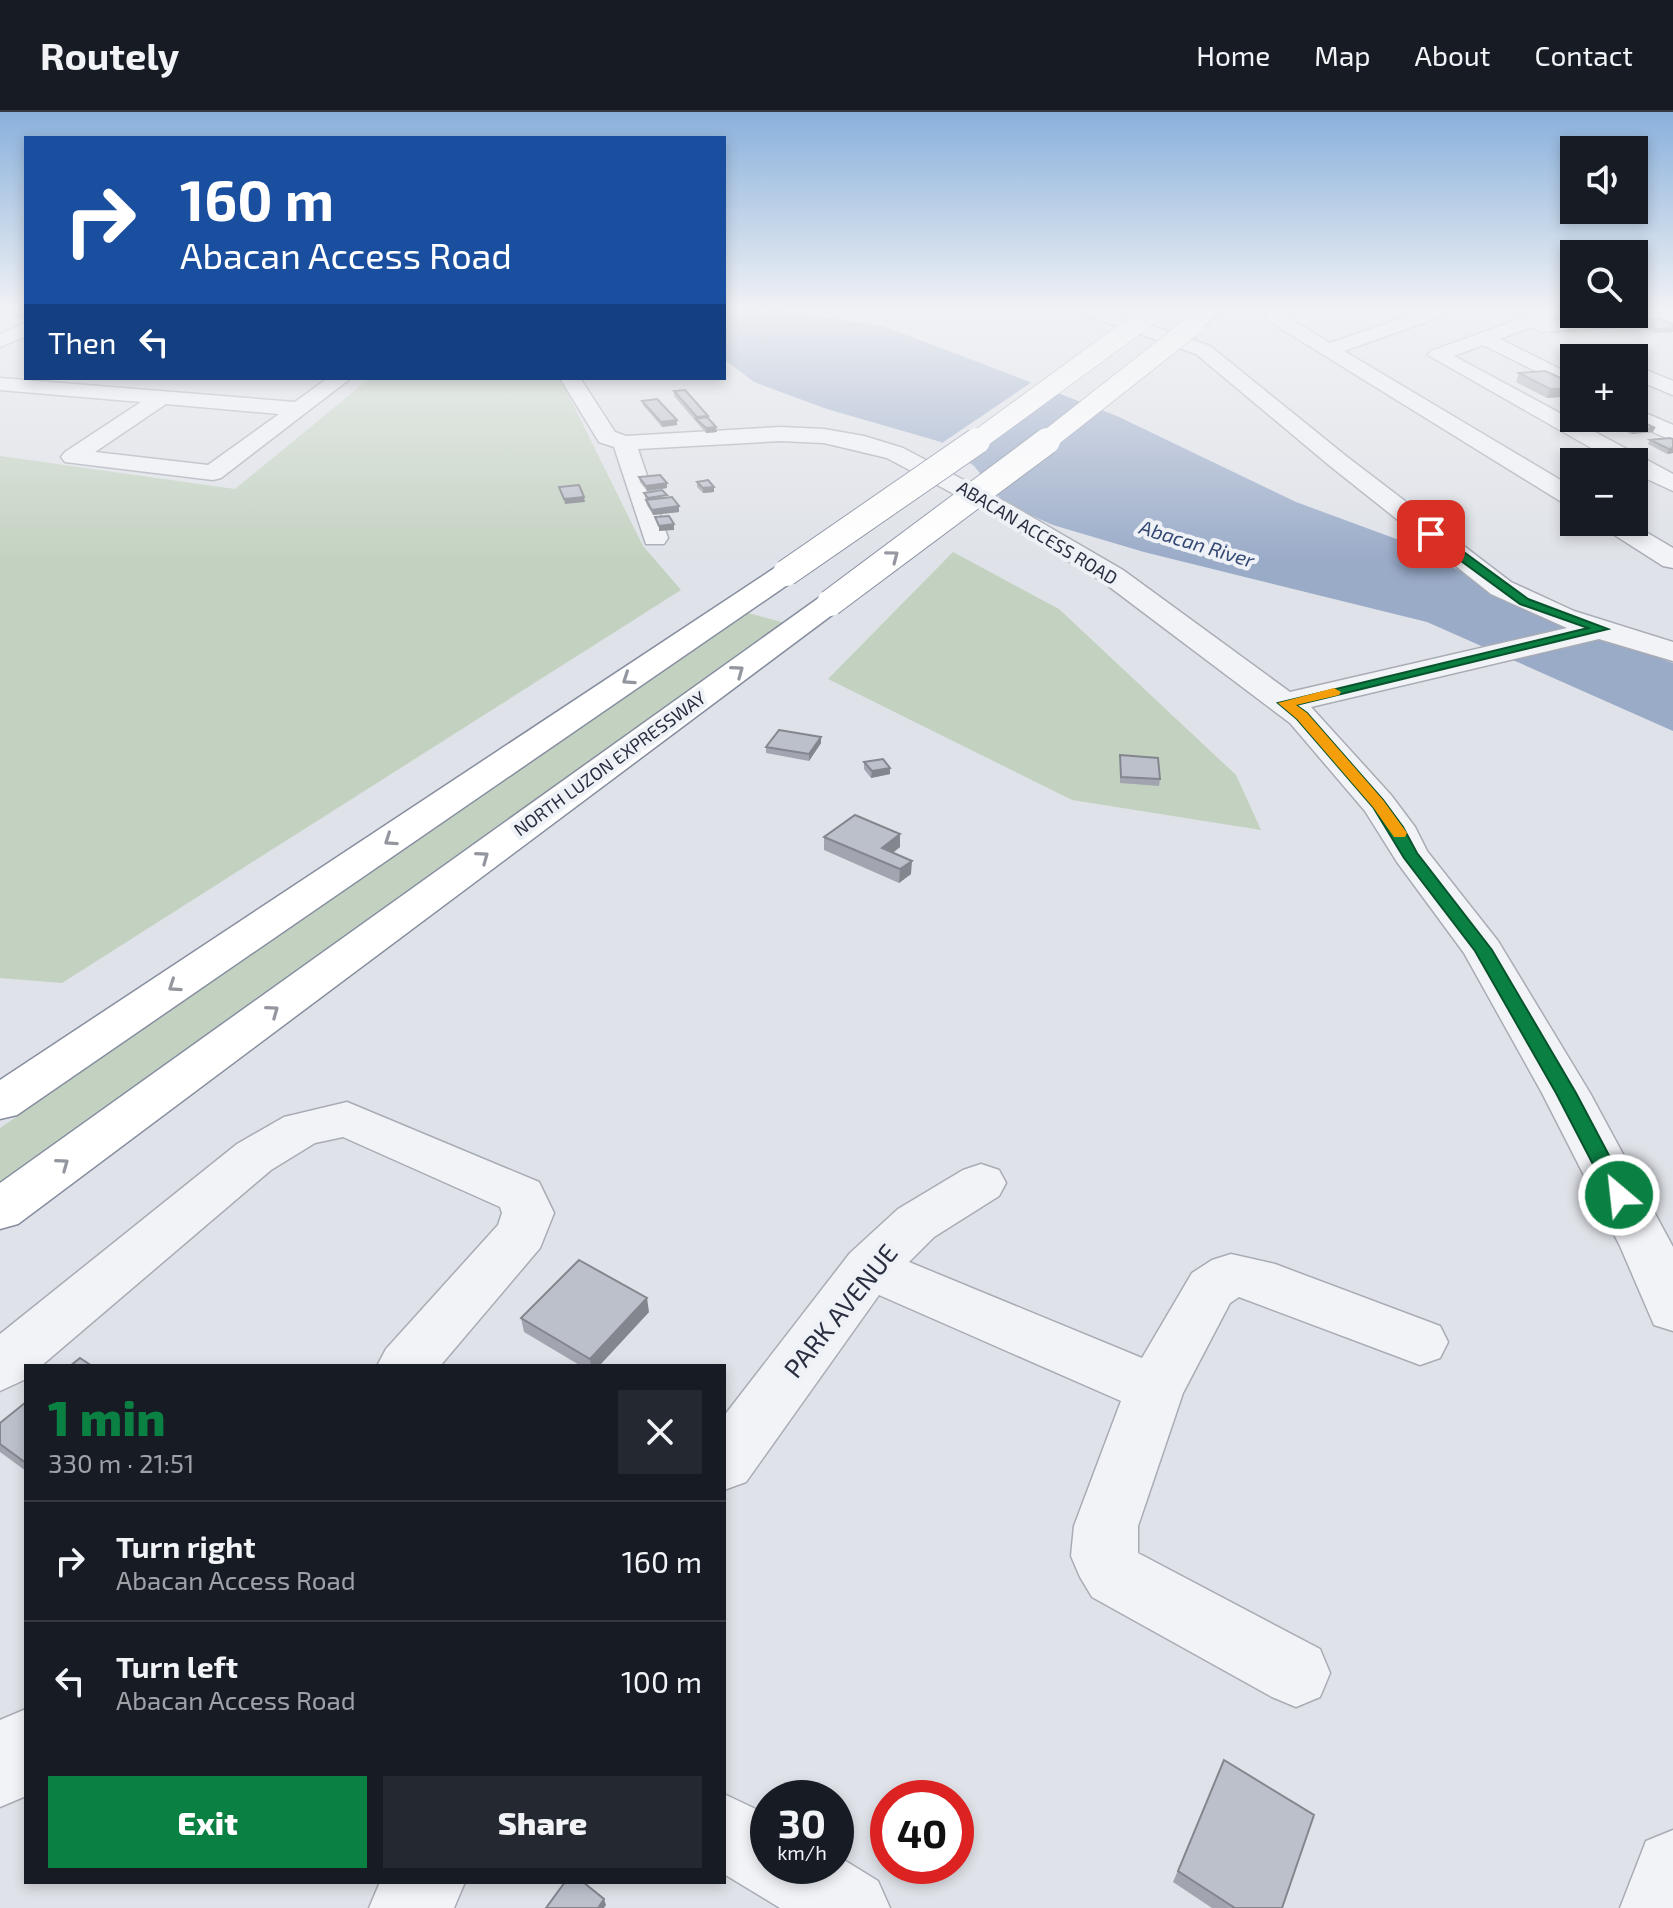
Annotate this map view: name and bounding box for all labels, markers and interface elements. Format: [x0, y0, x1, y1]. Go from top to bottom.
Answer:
text: Routely [40, 32, 179, 78]
text: Home [1196, 38, 1270, 72]
text: Map [1314, 38, 1371, 72]
text: About [1415, 38, 1490, 72]
text: Contact [1534, 38, 1633, 72]
map controls [1560, 136, 1648, 536]
button: sound [1560, 136, 1648, 224]
text: 160 m [180, 165, 334, 232]
icon: right [48, 168, 152, 272]
text: Abacan Access Road [180, 233, 512, 276]
button: search [1560, 240, 1648, 328]
icon: left [132, 320, 176, 364]
text: Then [48, 324, 116, 360]
button: + [1560, 344, 1648, 432]
button: − [1560, 448, 1648, 536]
street label: ABACAN ACCESS ROAD [953, 476, 1122, 589]
pin [1397, 500, 1465, 568]
icon: arrive [1409, 512, 1453, 556]
water label: Abacan River [1136, 514, 1259, 572]
one-way arrow [884, 552, 899, 566]
one-way arrow [729, 666, 743, 680]
one-way arrow [623, 669, 637, 684]
street label: NORTH LUZON EXPRESSWAY [509, 686, 710, 840]
one-way arrow [384, 831, 398, 846]
one-way arrow [474, 852, 488, 867]
one-way arrow [169, 976, 183, 991]
one-way arrow [264, 1006, 279, 1020]
position arrow [1577, 1153, 1661, 1237]
one-way arrow [54, 1159, 69, 1174]
street label: PARK AVENUE [777, 1237, 903, 1383]
text: 1 min [48, 1388, 166, 1446]
button: close [618, 1390, 702, 1474]
text: 330 m · 21:51 [48, 1447, 194, 1478]
text: Turn right [116, 1528, 256, 1564]
icon: right [48, 1539, 92, 1583]
text: 160 m [622, 1543, 702, 1579]
text: Abacan Access Road [116, 1564, 356, 1595]
text: Turn left [116, 1648, 238, 1684]
icon: left [48, 1659, 92, 1703]
text: 100 m [621, 1663, 702, 1699]
text: Abacan Access Road [116, 1684, 356, 1715]
button: Exit [48, 1776, 367, 1868]
button: Share [383, 1776, 702, 1868]
speed limit sign: 40 [870, 1780, 974, 1884]
text: 30 [778, 1798, 826, 1846]
text: km/h [777, 1840, 827, 1864]

